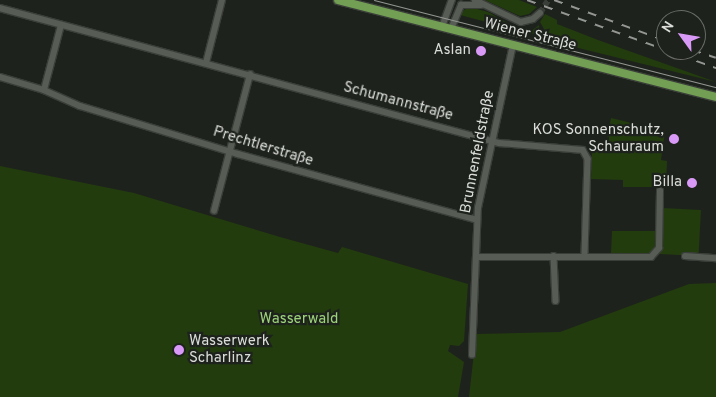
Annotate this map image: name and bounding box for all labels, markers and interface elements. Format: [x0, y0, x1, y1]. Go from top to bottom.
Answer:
north arrow [656, 10, 706, 60]
street label: Wiener Straße [482, 15, 578, 55]
text: N [659, 19, 679, 36]
place label: Aslan [433, 42, 471, 60]
marker: Aslan [475, 45, 487, 57]
street label: Schumannstraße [341, 79, 455, 125]
street label: Brunnenfeldstraße [457, 89, 499, 215]
place label: KOS Sonnenschutz, Schauraum [532, 121, 664, 156]
street label: Prechtlerstraße [211, 123, 315, 171]
marker: KOS Sonnenschutz, Schauraum [668, 133, 680, 145]
place label: Billa [653, 174, 682, 192]
marker: Billa [686, 177, 698, 189]
park label: Wasserwald [260, 311, 338, 329]
place label: Wasserwerk Scharlinz [189, 332, 270, 367]
marker: Wasserwerk Scharlinz [173, 344, 185, 356]

